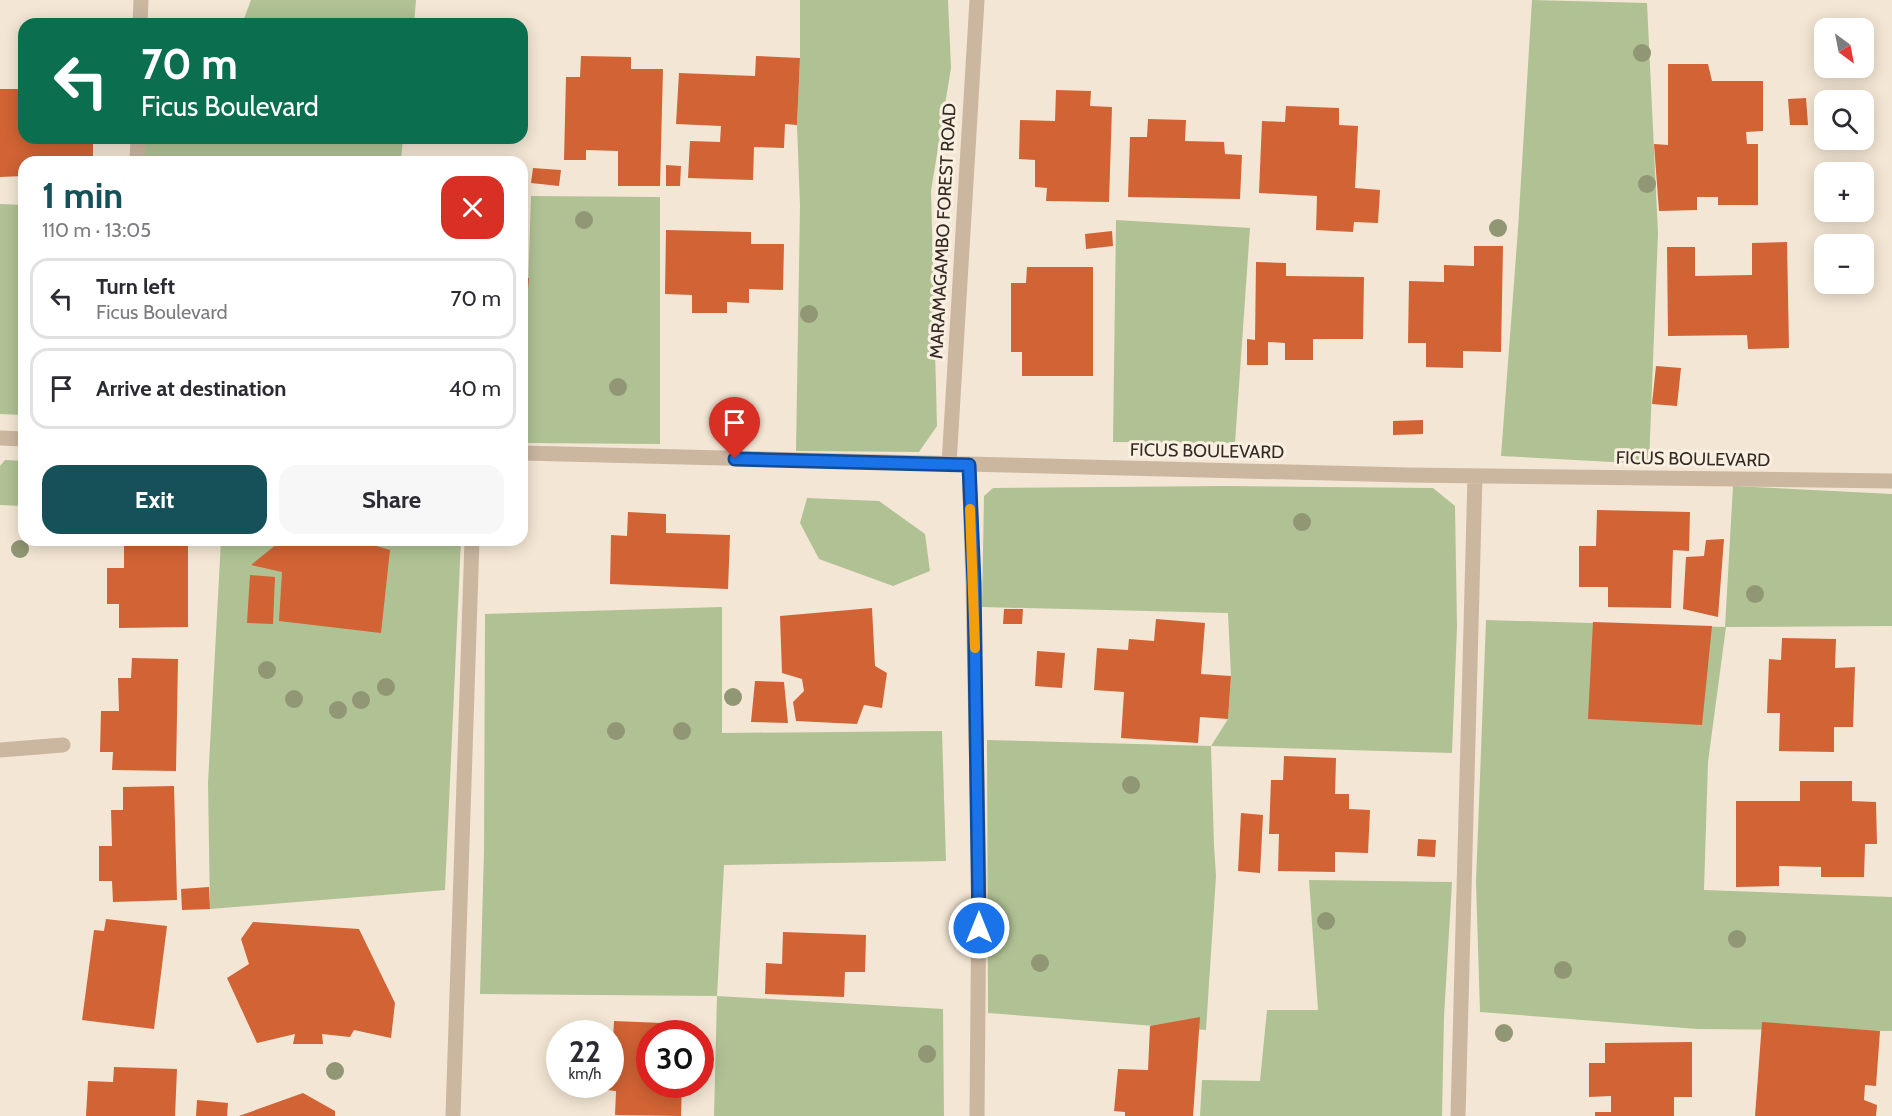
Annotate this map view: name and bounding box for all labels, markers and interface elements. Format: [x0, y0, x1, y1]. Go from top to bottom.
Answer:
north arrow [1814, 18, 1874, 78]
map controls [1814, 18, 1874, 294]
text: 70 m [141, 38, 238, 90]
icon: left [42, 42, 120, 120]
text: Ficus Boulevard [141, 90, 319, 123]
button: search [1814, 90, 1874, 150]
street label: MARAMAGAMBO FOREST ROAD [925, 102, 961, 360]
button: + [1814, 162, 1874, 222]
text: 1 min [42, 173, 123, 217]
button: close [441, 176, 504, 239]
text: 110 m · 13:05 [42, 218, 151, 242]
button: − [1814, 234, 1874, 294]
text: Turn left [96, 273, 175, 300]
icon: left [45, 282, 78, 315]
text: 70 m [451, 285, 501, 312]
text: Ficus Boulevard [96, 300, 228, 324]
icon: arrive [45, 372, 78, 405]
text: Arrive at destination [96, 375, 286, 402]
text: 40 m [449, 375, 501, 402]
pin [709, 397, 760, 459]
icon: arrive [718, 406, 751, 439]
street label: FICUS BOULEVARD [1130, 439, 1284, 463]
street label: FICUS BOULEVARD [1616, 447, 1770, 471]
button: Exit [42, 465, 267, 534]
button: Share [279, 465, 504, 534]
position arrow [947, 896, 1011, 960]
speed limit sign: 30 [636, 1020, 714, 1098]
text: 22 [569, 1033, 601, 1070]
text: km/h [569, 1065, 601, 1083]

